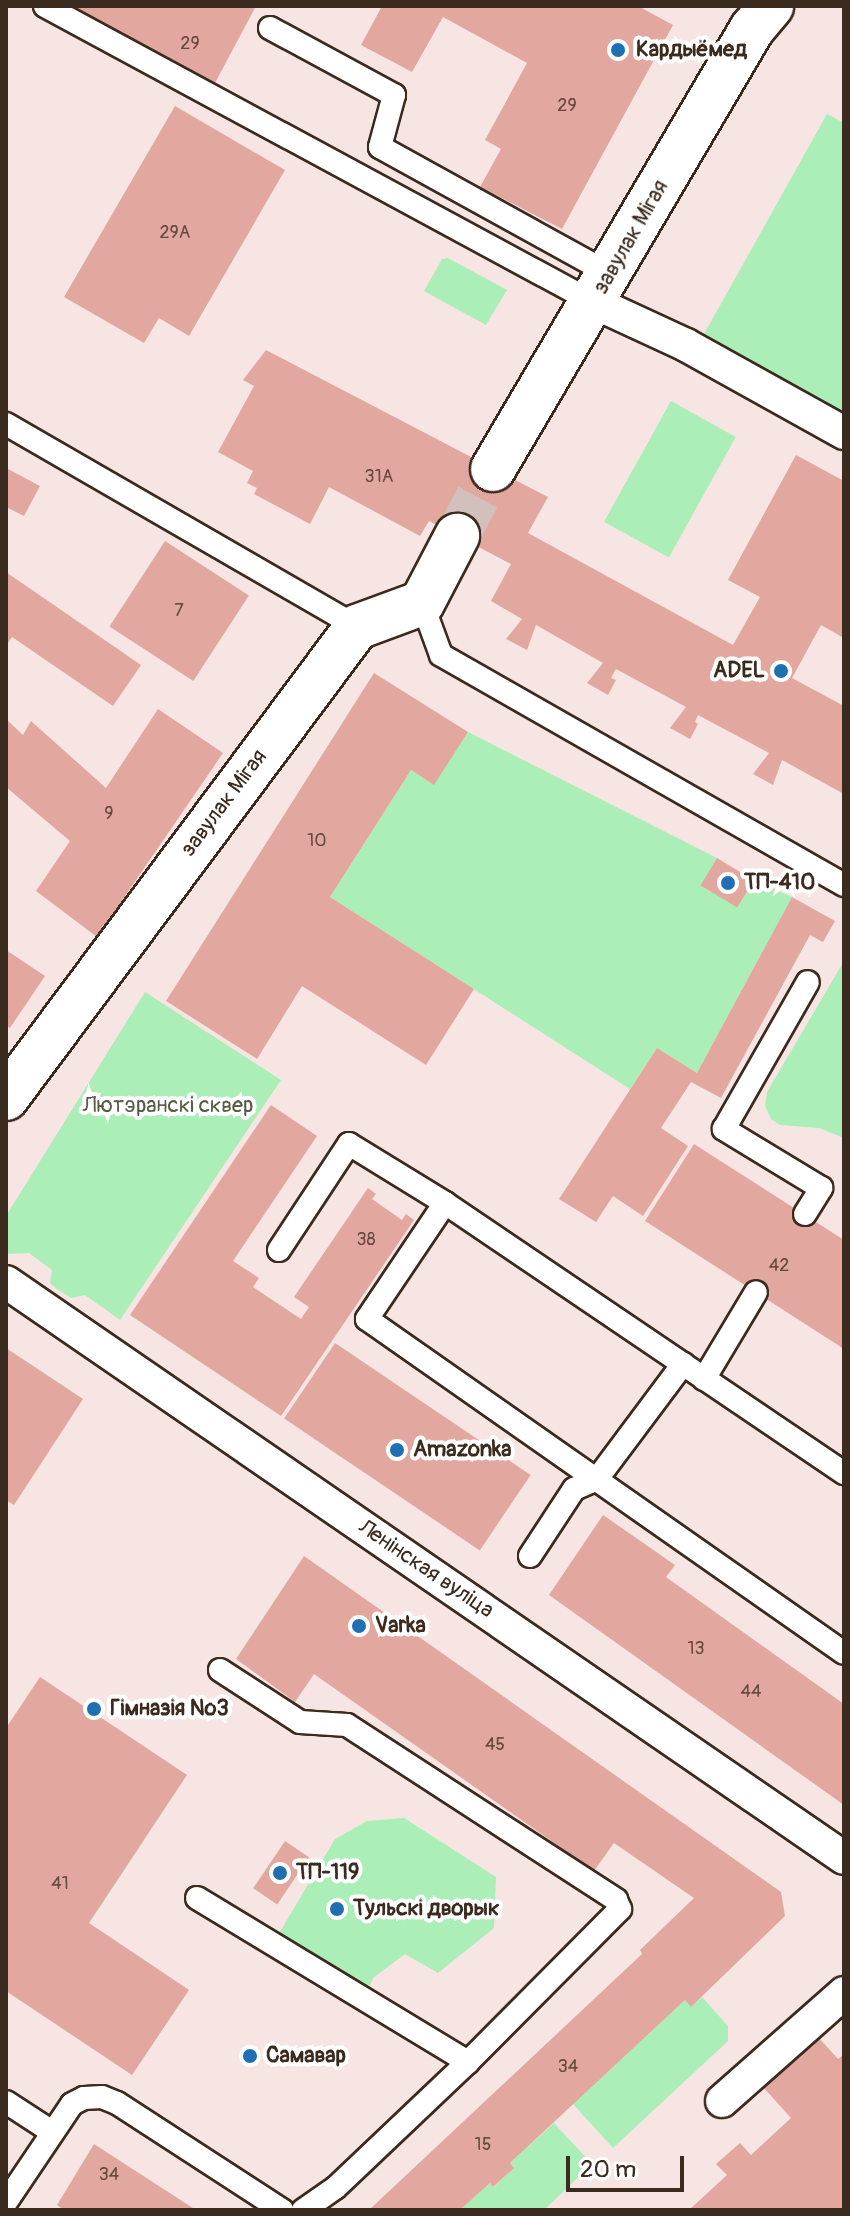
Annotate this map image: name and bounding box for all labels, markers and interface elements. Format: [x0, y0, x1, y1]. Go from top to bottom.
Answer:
house number: 29 [180, 33, 200, 55]
place label: Кардыёмед [636, 37, 747, 63]
marker: Кардыёмед [607, 39, 629, 61]
house number: 29 [557, 95, 577, 117]
street label: завулак Мігая [588, 175, 674, 299]
house number: 29А [159, 222, 191, 244]
house number: 31А [365, 466, 393, 488]
house number: 7 [174, 600, 184, 622]
place label: ADEL [713, 658, 765, 684]
marker: ADEL [772, 662, 790, 680]
street label: завулак Мігая [175, 744, 273, 862]
house number: 9 [104, 803, 114, 825]
house number: 10 [307, 830, 327, 852]
place label: ТП-410 [744, 870, 815, 896]
marker: ТП-410 [719, 874, 737, 892]
park label: Лютэранскі сквер [83, 1093, 253, 1119]
house number: 38 [356, 1229, 376, 1251]
house number: 42 [769, 1255, 789, 1277]
place label: Amazonka [413, 1437, 512, 1463]
marker: Amazonka [388, 1441, 406, 1459]
street label: Ленінская вуліца [353, 1514, 499, 1624]
place label: Varka [375, 1613, 426, 1639]
marker: Varka [350, 1617, 368, 1635]
house number: 13 [687, 1638, 705, 1660]
house number: 44 [741, 1681, 761, 1703]
place label: Гімназія №3 [110, 1696, 229, 1722]
marker: Гімназія №3 [85, 1700, 103, 1718]
house number: 45 [485, 1734, 505, 1756]
place label: ТП-119 [296, 1860, 359, 1886]
marker: ТП-119 [271, 1864, 289, 1882]
house number: 41 [51, 1873, 69, 1895]
place label: Тульскі дворык [353, 1896, 499, 1922]
marker: Тульскі дворык [328, 1900, 346, 1918]
place label: Самавар [266, 2043, 346, 2069]
marker: Самавар [241, 2047, 259, 2065]
house number: 34 [558, 2056, 578, 2078]
house number: 15 [475, 2134, 491, 2156]
scale bar [570, 2140, 688, 2190]
text: 20 m [580, 2155, 636, 2184]
house number: 34 [99, 2164, 119, 2186]

